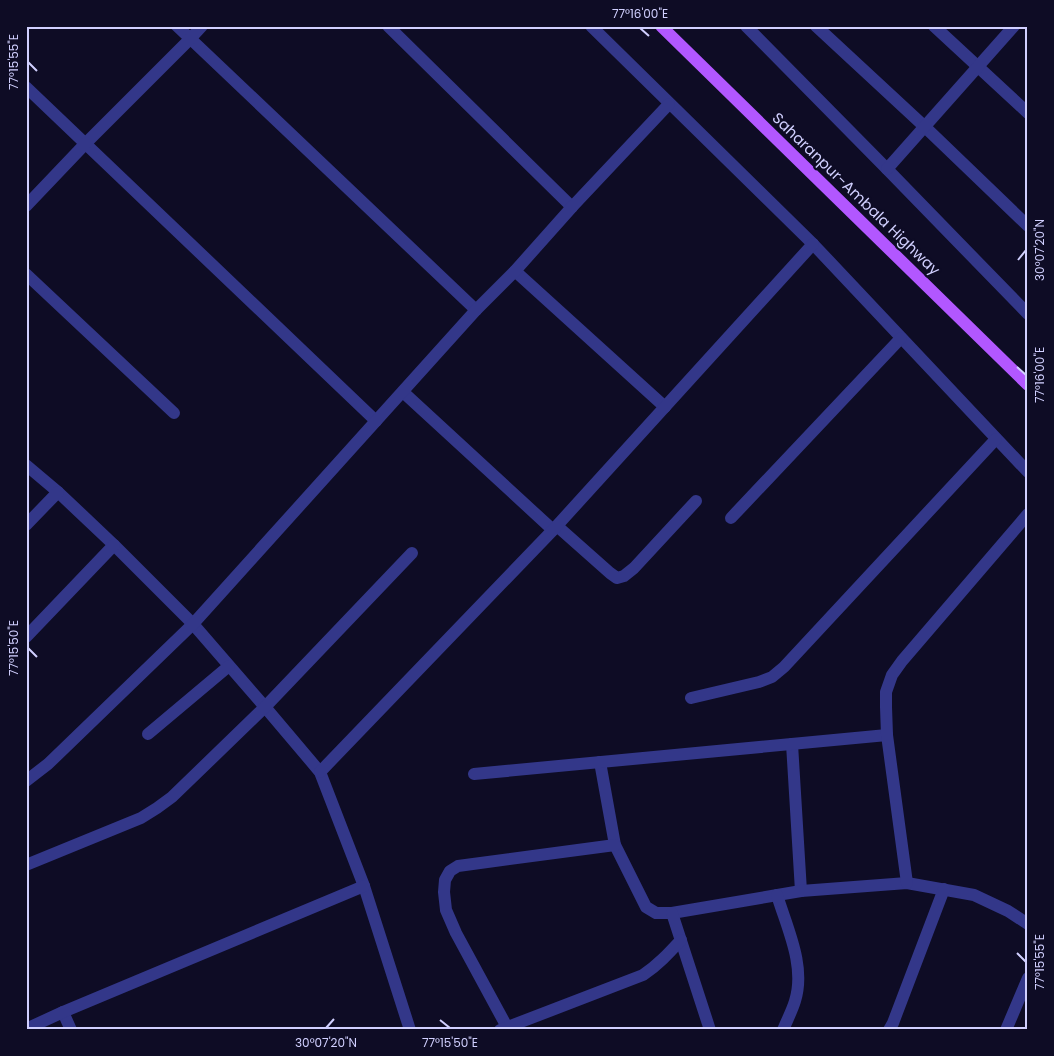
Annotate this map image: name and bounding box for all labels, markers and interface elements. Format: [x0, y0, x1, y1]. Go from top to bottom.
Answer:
text: 77°16'00"E [612, 5, 668, 22]
text: 77°15'55"E [5, 34, 22, 90]
street label: Saharanpur-Ambala Highway [768, 108, 945, 280]
text: 30°07'20"N [1031, 219, 1048, 281]
text: 77°16'00"E [1031, 347, 1048, 403]
text: 77°15'50"E [5, 620, 22, 676]
text: 77°15'55"E [1031, 934, 1048, 990]
text: 30°07'20"N [295, 1034, 357, 1051]
text: 77°15'50"E [422, 1034, 478, 1051]

